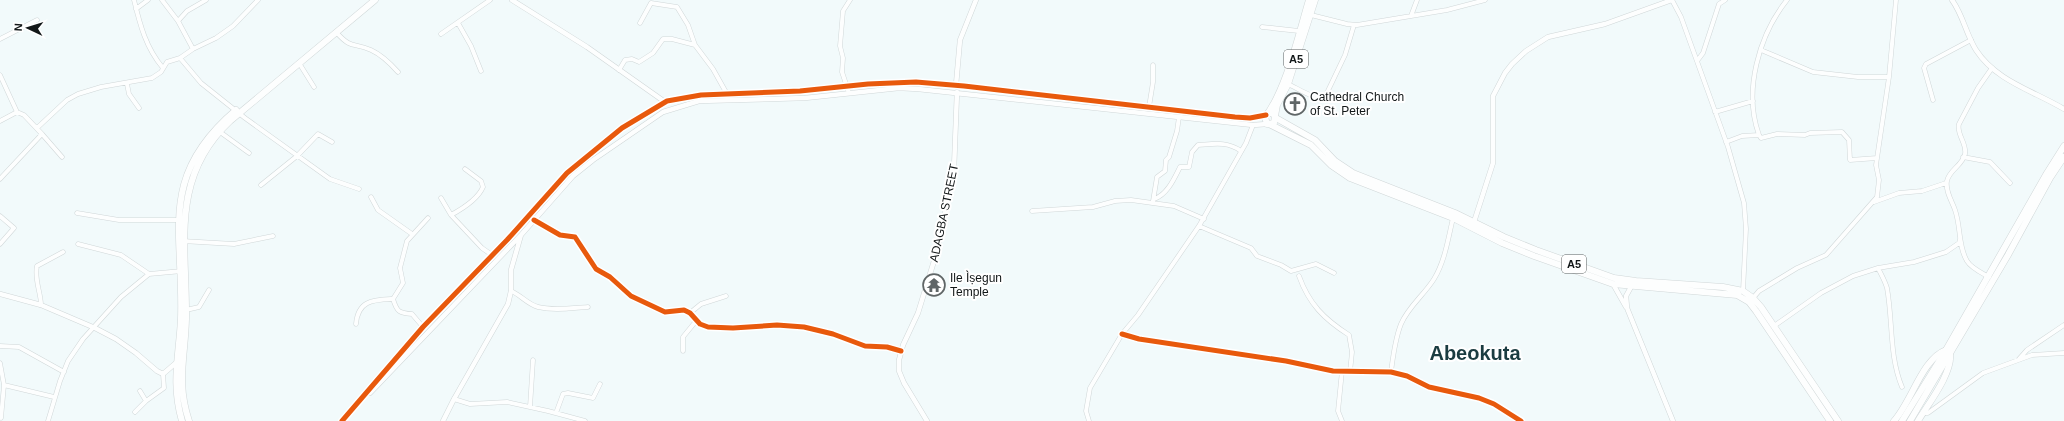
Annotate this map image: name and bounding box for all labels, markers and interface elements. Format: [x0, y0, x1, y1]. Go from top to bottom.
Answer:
north arrow [8, 8, 48, 48]
text: N [12, 23, 24, 32]
road number: A5 [1284, 50, 1308, 68]
place label: Cathedral Church of St. Peter [1310, 90, 1404, 118]
church icon: Cathedral Church of St. Peter [1282, 91, 1308, 117]
street label: ADAGBA STREET [927, 162, 961, 263]
road number: A5 [1562, 255, 1586, 273]
place label: Ile Ìṣegun Temple [950, 270, 1002, 299]
temple icon: Ile Ìṣegun Temple [921, 272, 947, 298]
district label: Abeokuta [1429, 342, 1521, 364]

